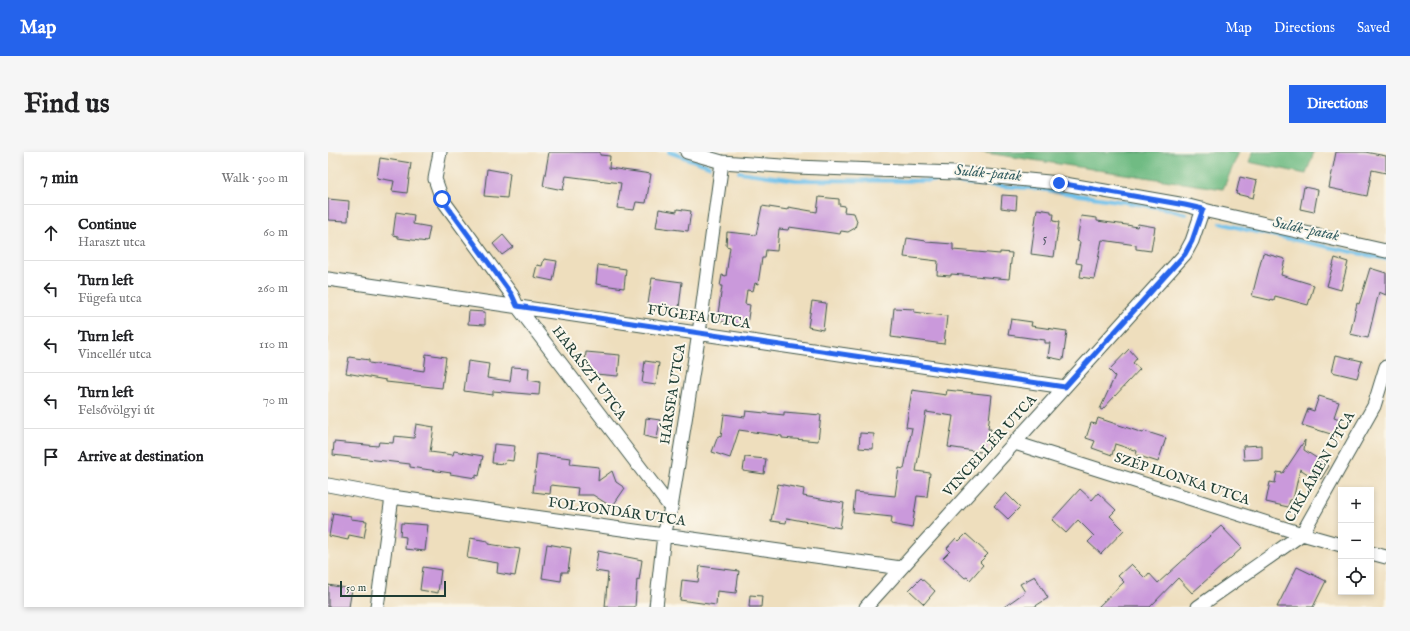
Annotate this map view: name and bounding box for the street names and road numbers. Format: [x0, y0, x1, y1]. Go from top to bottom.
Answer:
street label: FÜGEFA UTCA [646, 300, 752, 333]
street label: HARASZT UTCA [548, 322, 631, 424]
street label: HÁRSFA UTCA [655, 342, 690, 446]
street label: VINCELLÉR UTCA [938, 390, 1041, 502]
street label: CIKLÁMEN UTCA [1280, 407, 1359, 526]
street label: SZÉP ILONKA UTCA [1112, 448, 1253, 510]
street label: FOLYONDÁR UTCA [547, 492, 687, 531]

